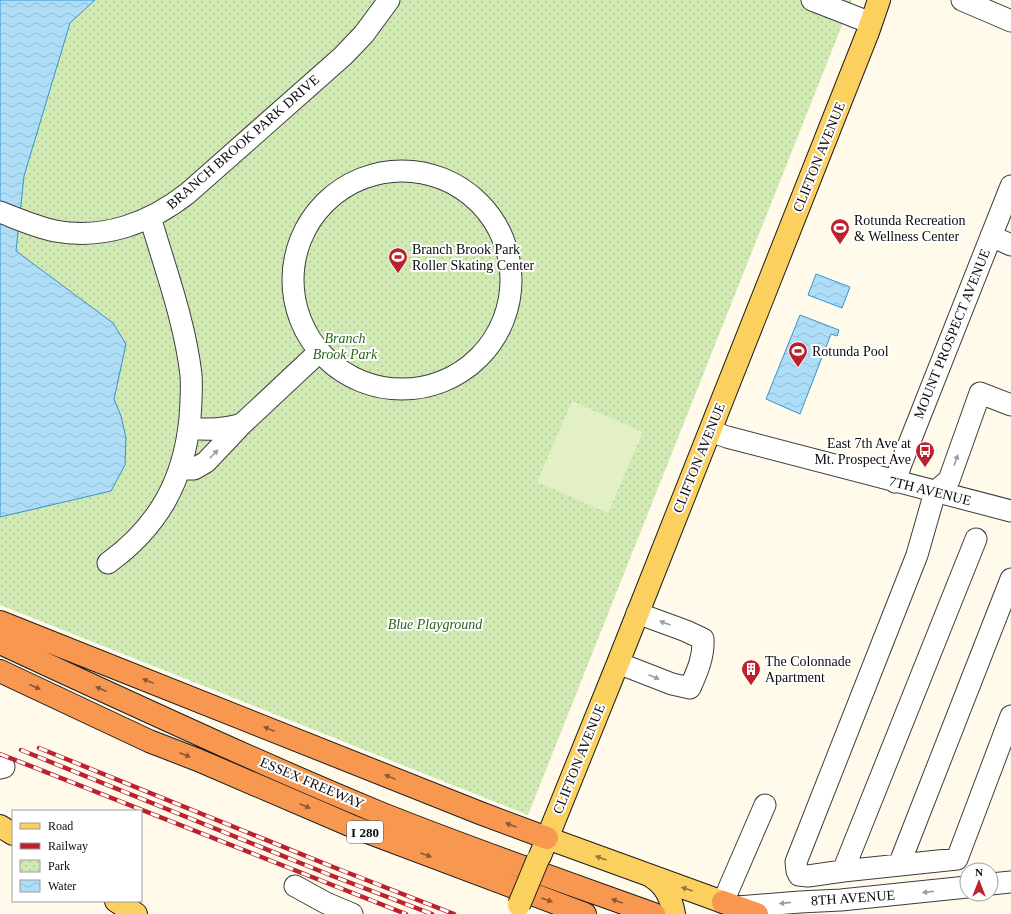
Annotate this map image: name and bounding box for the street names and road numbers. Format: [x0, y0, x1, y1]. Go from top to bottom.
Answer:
street label: BRANCH BROOK PARK DRIVE [164, 72, 322, 212]
street label: CLIFTON AVENUE [790, 100, 848, 214]
street label: MOUNT PROSPECT AVENUE [911, 247, 993, 421]
street label: CLIFTON AVENUE [670, 401, 728, 515]
street label: 7TH AVENUE [887, 474, 973, 508]
street label: CLIFTON AVENUE [550, 702, 608, 816]
street label: ESSEX FREEWAY [258, 754, 366, 812]
road number: I 280 [347, 821, 383, 843]
street label: 8TH AVENUE [811, 888, 895, 908]

